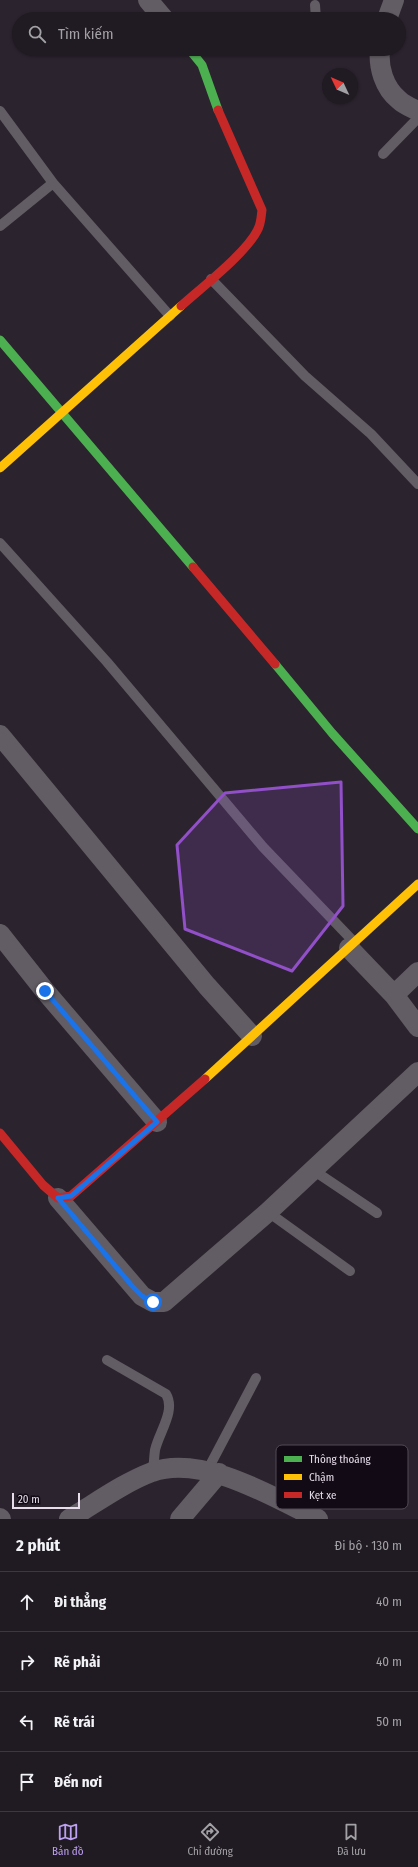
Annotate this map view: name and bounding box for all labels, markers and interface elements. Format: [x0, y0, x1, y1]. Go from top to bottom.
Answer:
search box [12, 12, 406, 56]
icon: search [26, 23, 48, 45]
text: Tìm kiếm [58, 25, 114, 43]
north arrow [322, 68, 358, 104]
route end [36, 982, 54, 1000]
route start [144, 1293, 162, 1311]
legend [276, 1445, 408, 1509]
text: Thông thoáng [309, 1453, 371, 1466]
text: Chậm [309, 1471, 334, 1484]
text: Kẹt xe [309, 1489, 336, 1502]
scale bar [12, 1491, 80, 1510]
text: 20 m [18, 1493, 40, 1506]
text: 2 phút [16, 1535, 60, 1556]
text: Đi bộ · 130 m [335, 1538, 402, 1553]
icon: ahead [16, 1591, 38, 1613]
text: Đi thẳng [54, 1593, 106, 1611]
text: 40 m [376, 1594, 402, 1609]
icon: right [16, 1651, 38, 1673]
text: Rẽ phải [54, 1653, 100, 1671]
text: 40 m [376, 1654, 402, 1669]
icon: left [16, 1711, 38, 1733]
text: Rẽ trái [54, 1713, 95, 1731]
text: 50 m [376, 1714, 402, 1729]
icon: arrive [16, 1771, 38, 1793]
text: Đến nơi [54, 1773, 102, 1791]
tab: Bản đồ [52, 1821, 84, 1858]
tab: Chỉ đường [188, 1821, 233, 1858]
tab: Đã lưu [337, 1821, 366, 1858]

